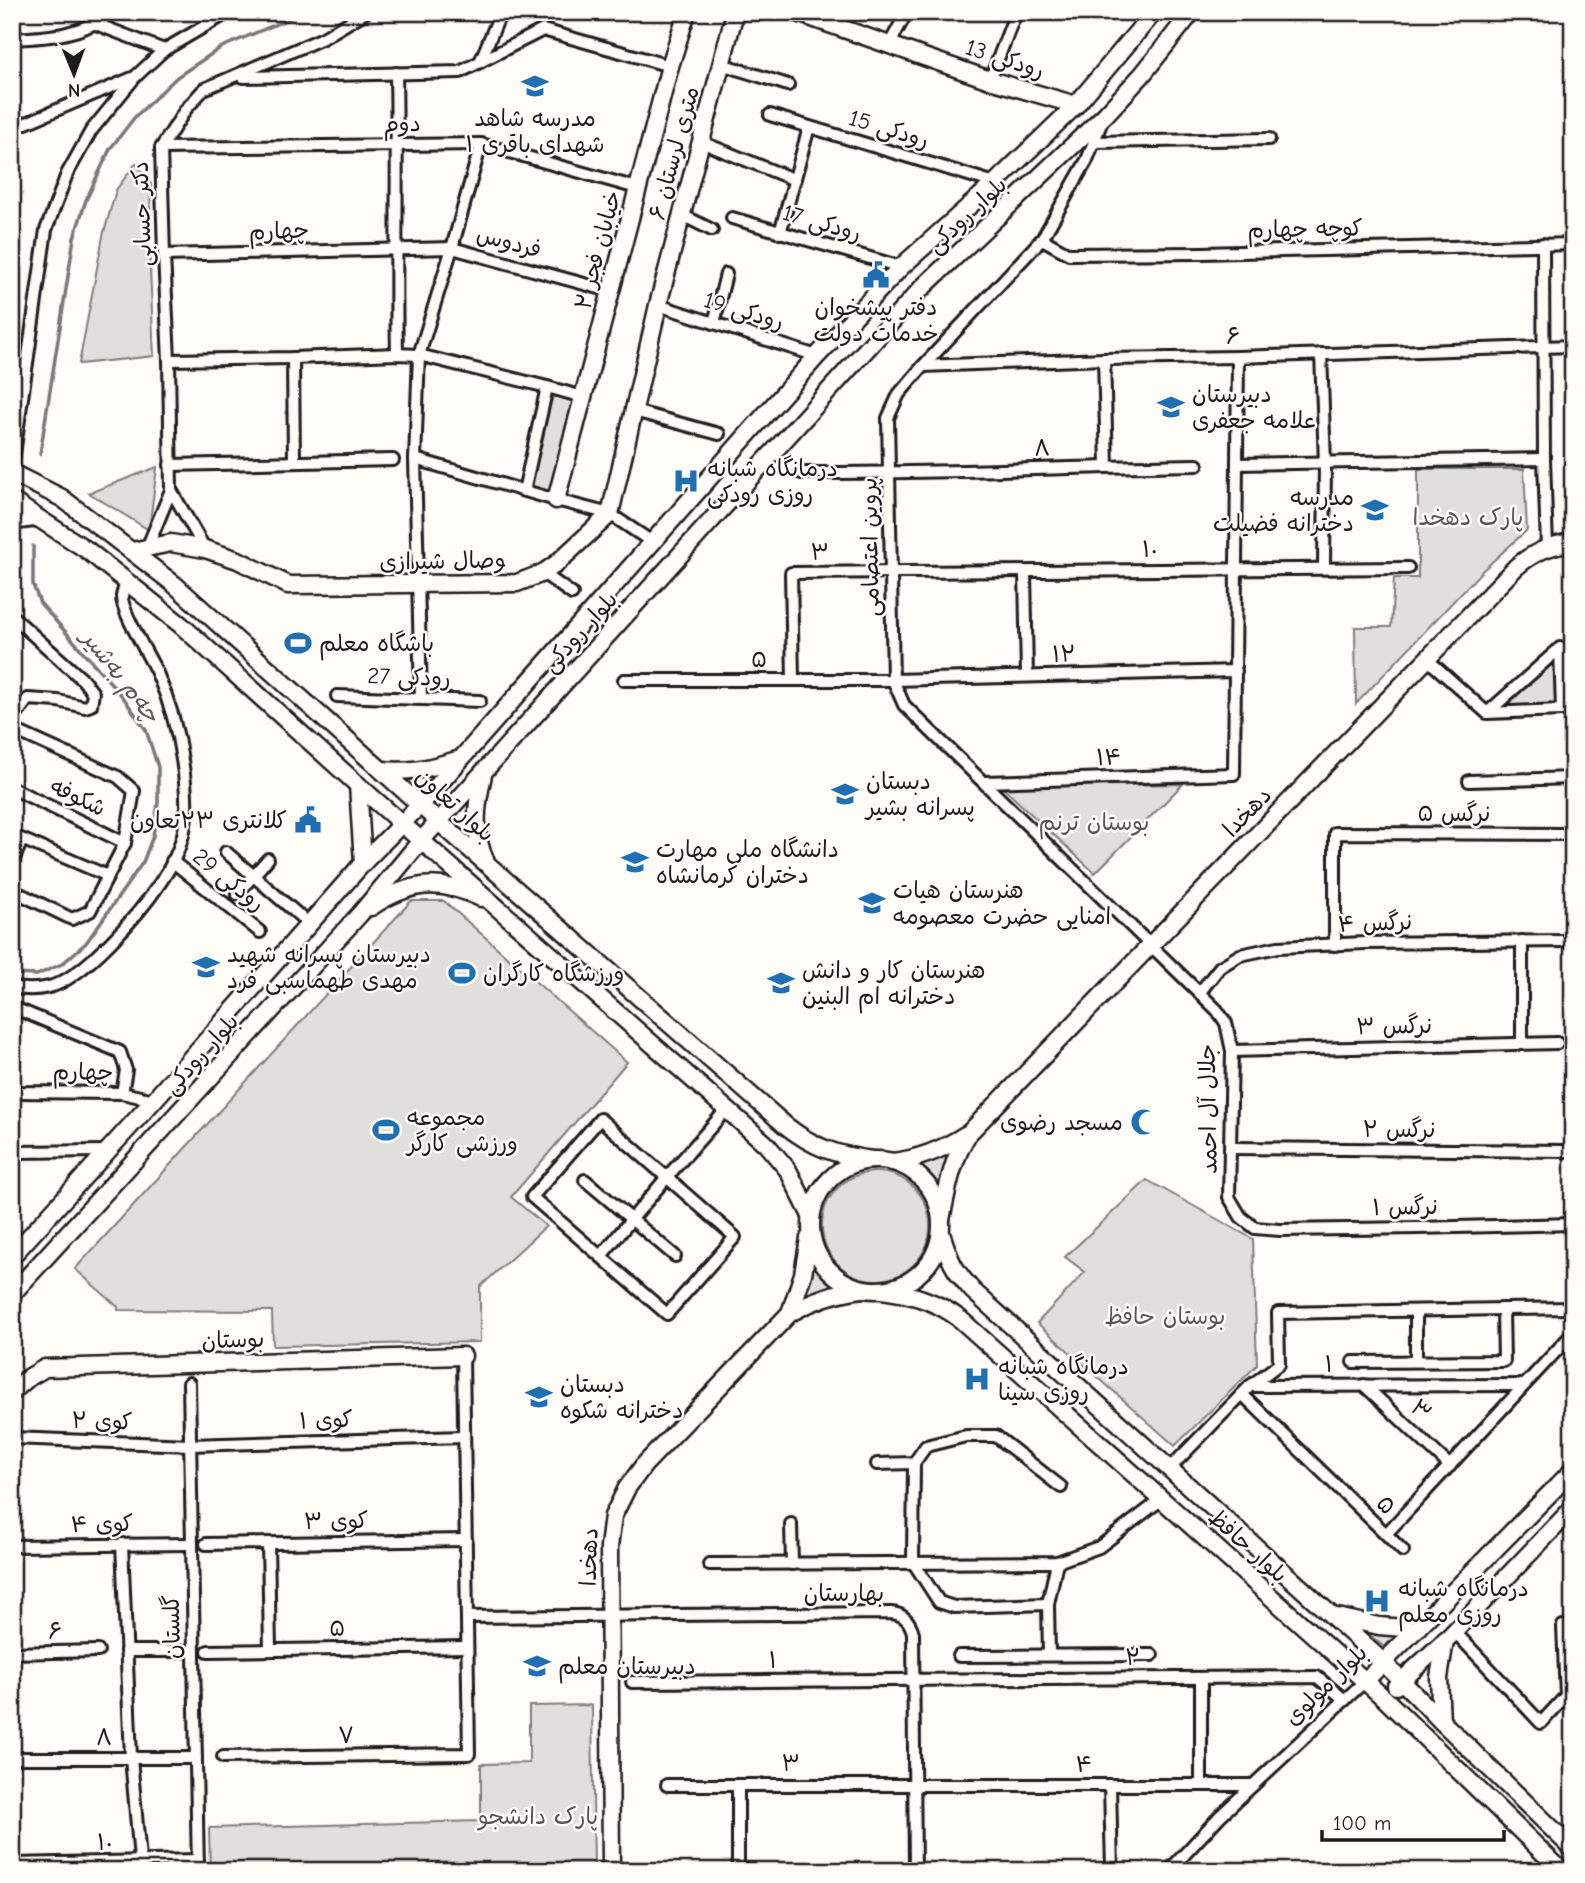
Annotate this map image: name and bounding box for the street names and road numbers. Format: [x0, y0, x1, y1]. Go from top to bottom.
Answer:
street label: رودکی 13 [962, 34, 1048, 85]
street label: ۶ متری لرستان [643, 83, 705, 223]
street label: رودکی 15 [845, 104, 932, 155]
street label: دوم [383, 110, 421, 142]
street label: دکتر حسابی [127, 161, 158, 267]
street label: بلوار رودکی [921, 171, 1013, 260]
street label: خیابان فجر ۲ [569, 188, 627, 312]
street label: رودکی 17 [779, 199, 865, 248]
street label: کوچه چهارم [1247, 214, 1363, 248]
street label: چهارم [248, 216, 310, 250]
street label: فردوس [474, 220, 544, 264]
street label: رودکی 19 [701, 286, 787, 337]
street label: ۶ [1226, 322, 1240, 350]
street label: ۸ [1033, 434, 1051, 462]
street label: پروین اعتصامی [855, 477, 886, 617]
street label: ۱۰ [1142, 535, 1158, 563]
street label: ۳ [811, 539, 829, 566]
street label: وصال شیرازی [379, 546, 507, 576]
street label: بلوار رودکی [537, 586, 624, 679]
street label: ۱۲ [1052, 640, 1076, 668]
street label: ۵ [751, 646, 767, 673]
street label: رودکی 27 [367, 662, 451, 693]
street label: ۱۴ [1096, 743, 1122, 771]
street label: بلوار تعاون [410, 763, 500, 847]
street label: شکوفه [46, 772, 110, 822]
street label: دهخدا [1217, 782, 1277, 842]
street label: نرگس ۵ [1417, 800, 1491, 827]
street label: رودکی 29 [187, 843, 271, 918]
street label: نرگس ۴ [1337, 908, 1413, 938]
street label: بلوار رودکی [158, 1008, 245, 1101]
street label: نرگس ۳ [1356, 1012, 1432, 1040]
street label: جلال آل احمد [1193, 1044, 1223, 1174]
street label: چهارم [52, 1058, 114, 1090]
street label: نرگس ۲ [1363, 1116, 1435, 1143]
street label: نرگس ۱ [1372, 1193, 1438, 1221]
street label: بوستان [201, 1325, 265, 1355]
street label: ۱ [1325, 1351, 1333, 1378]
street label: ۳ [1405, 1394, 1437, 1426]
street label: کوی ۲ [71, 1406, 133, 1436]
street label: کوی ۱ [299, 1406, 353, 1434]
street label: ۵ [1371, 1490, 1401, 1520]
street label: بلوار حافظ [1203, 1503, 1293, 1589]
street label: کوی ۳ [304, 1507, 368, 1535]
street label: کوی ۴ [70, 1510, 134, 1538]
street label: دهخدا [574, 1527, 604, 1587]
street label: بهارستان [804, 1580, 884, 1607]
street label: گلستان [158, 1594, 186, 1659]
street label: ۵ [329, 1614, 345, 1642]
street label: ۶ [48, 1617, 62, 1645]
street label: بلوار مولوی [1279, 1639, 1374, 1732]
street label: ۲ [1125, 1643, 1141, 1671]
street label: ۱ [769, 1647, 777, 1674]
street label: ۷ [338, 1721, 354, 1749]
street label: ۸ [96, 1724, 112, 1751]
street label: ۳ [782, 1750, 800, 1777]
street label: ۴ [1075, 1751, 1093, 1778]
street label: ۱۰ [97, 1828, 113, 1856]

